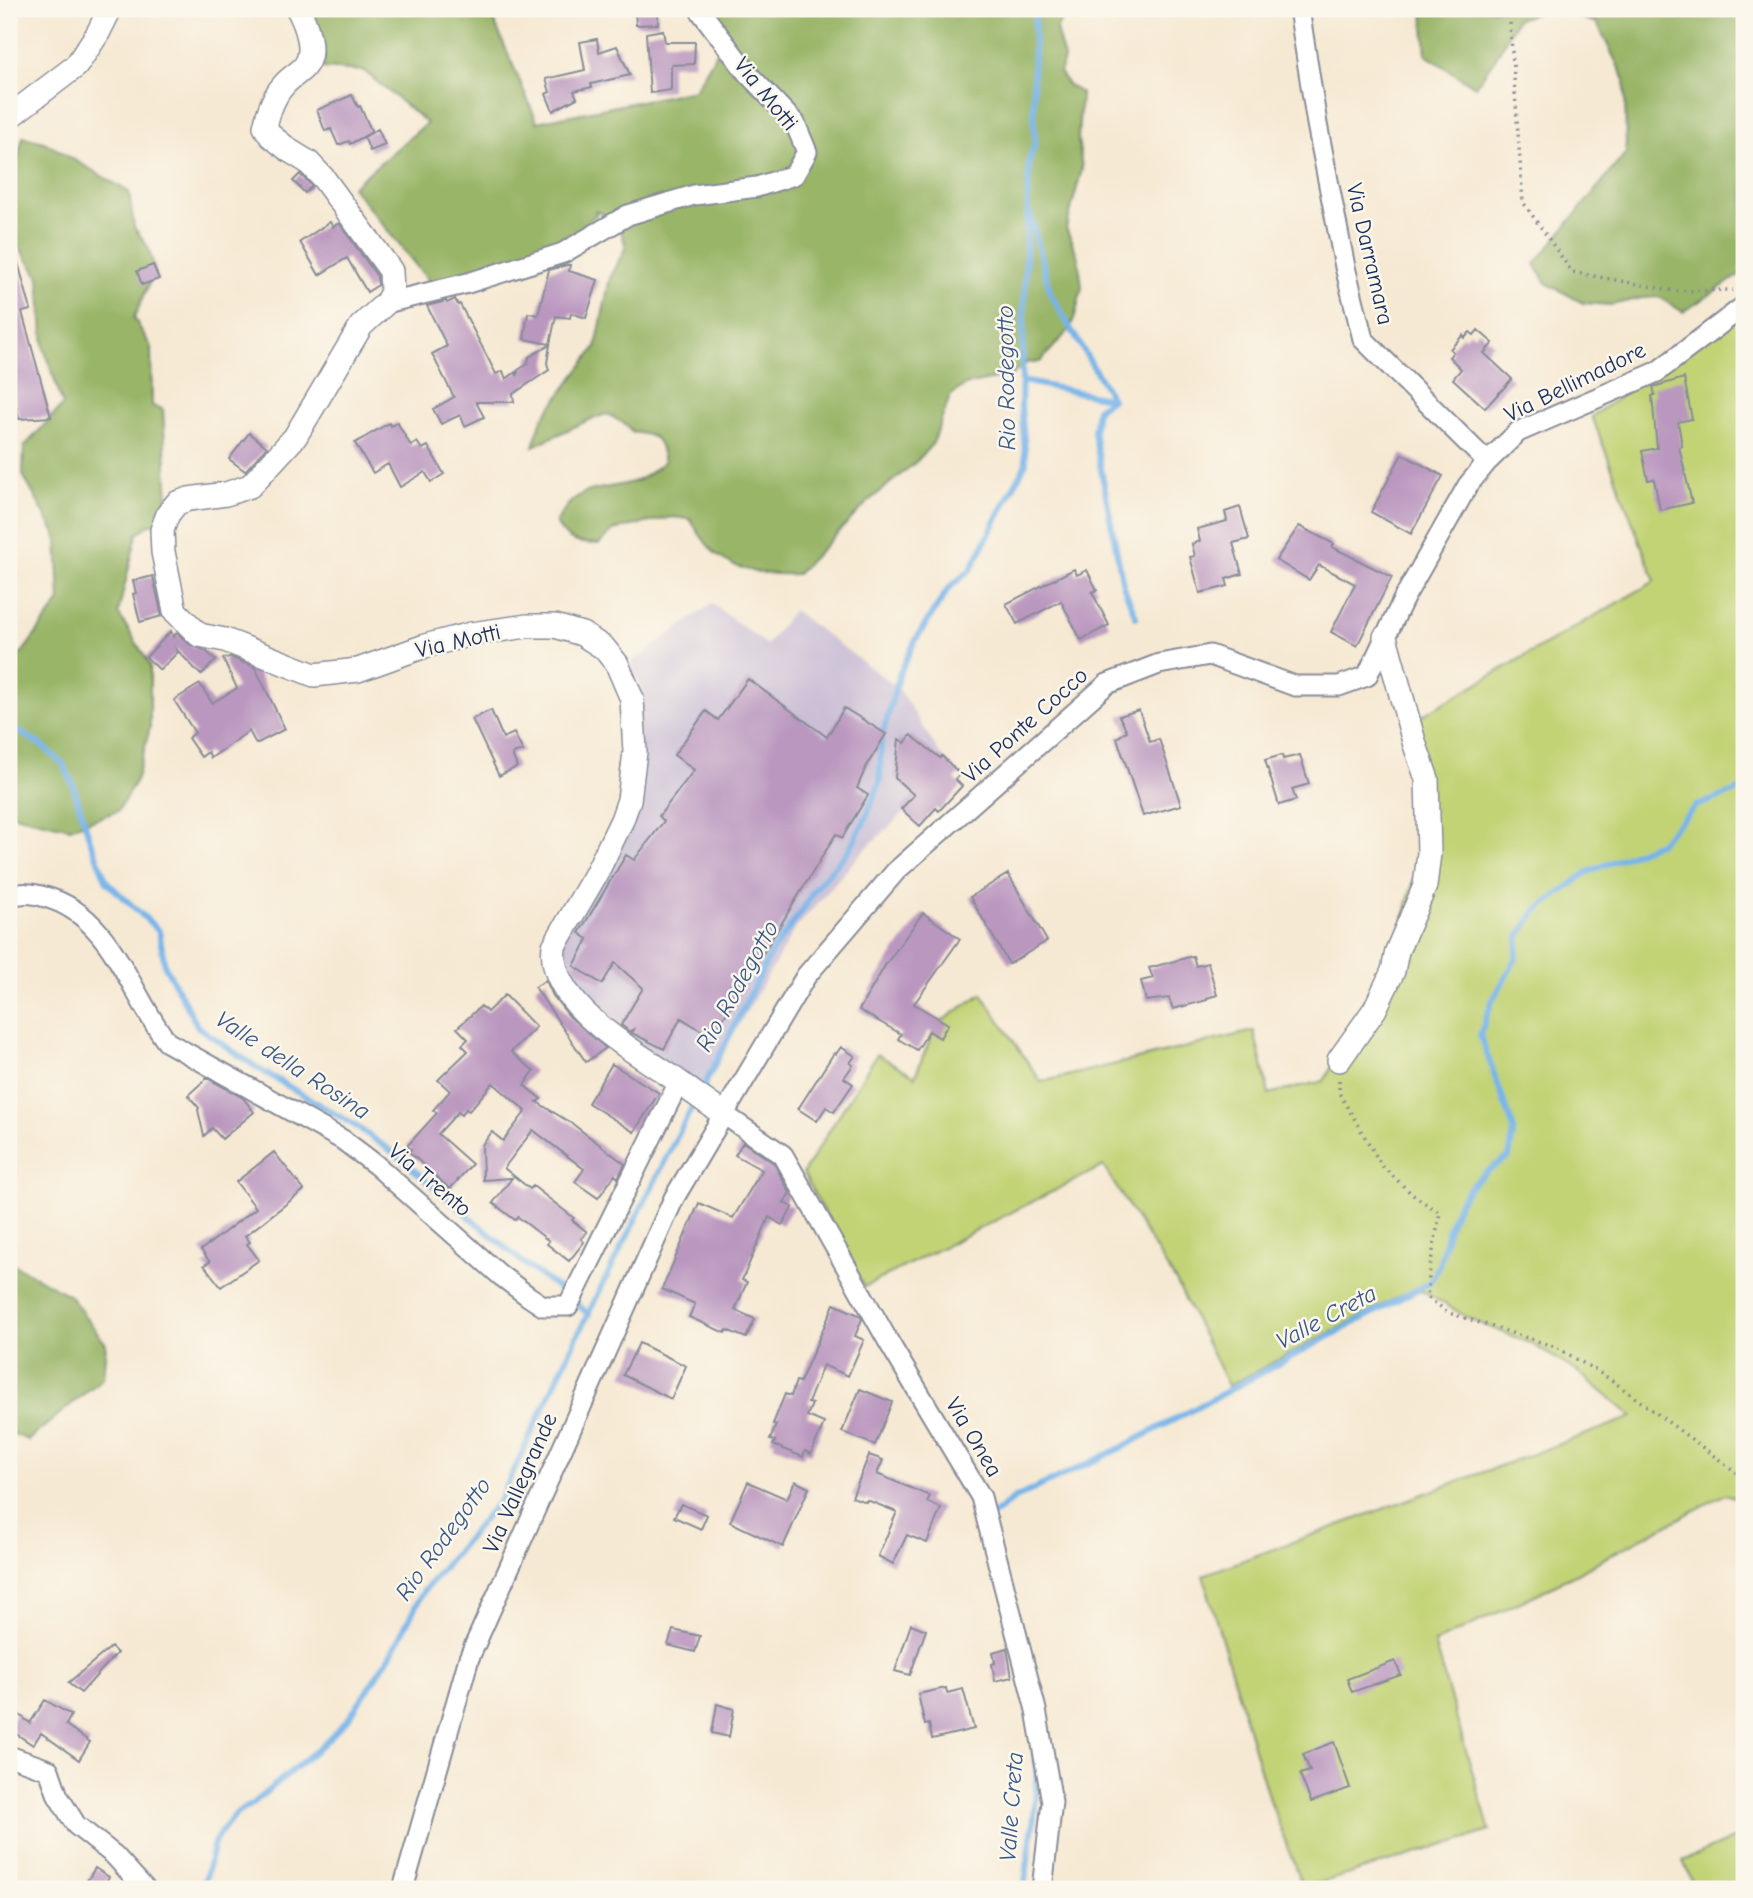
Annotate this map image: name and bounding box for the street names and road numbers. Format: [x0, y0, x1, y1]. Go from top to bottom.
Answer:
street label: Via Motti [728, 52, 804, 136]
street label: Via Darramara [1341, 181, 1399, 327]
street label: Via Bellimadore [1500, 336, 1650, 428]
street label: Via Motti [413, 618, 503, 664]
street label: Via Ponte Cocco [957, 662, 1093, 788]
street label: Via Trento [383, 1137, 477, 1223]
street label: Via Onea [940, 1392, 1008, 1482]
street label: Via Vallegrande [477, 1409, 563, 1557]

